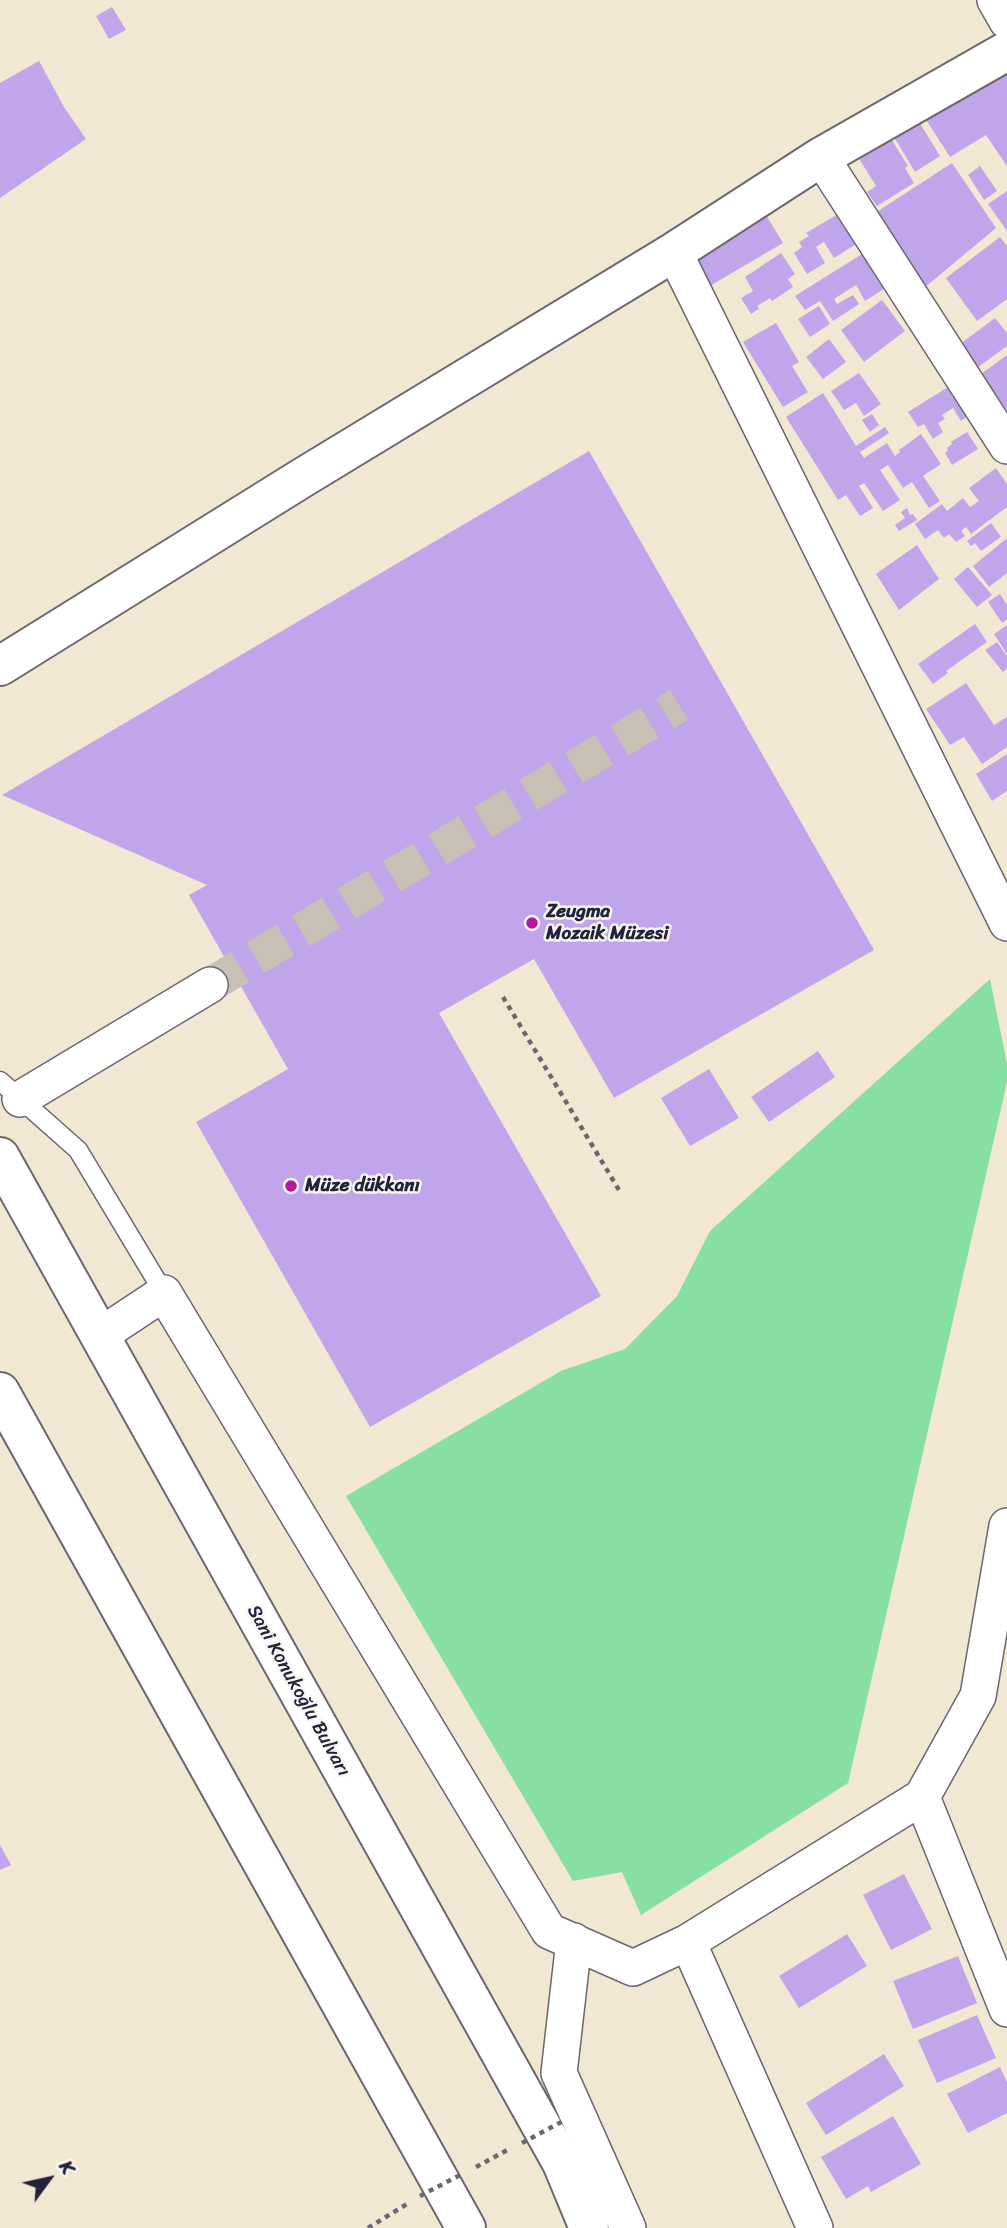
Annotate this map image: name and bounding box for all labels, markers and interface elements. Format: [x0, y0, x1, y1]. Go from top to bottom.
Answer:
place label: Zeugma Mozaik Müzesi [546, 901, 668, 945]
marker: Zeugma Mozaik Müzesi [524, 915, 540, 931]
place label: Müze dükkanı [305, 1175, 420, 1197]
marker: Müze dükkanı [283, 1178, 299, 1194]
street label: Sani Konukoğlu Bulvarı [241, 1601, 355, 1781]
north arrow [14, 2144, 84, 2214]
text: K [50, 2153, 84, 2181]

